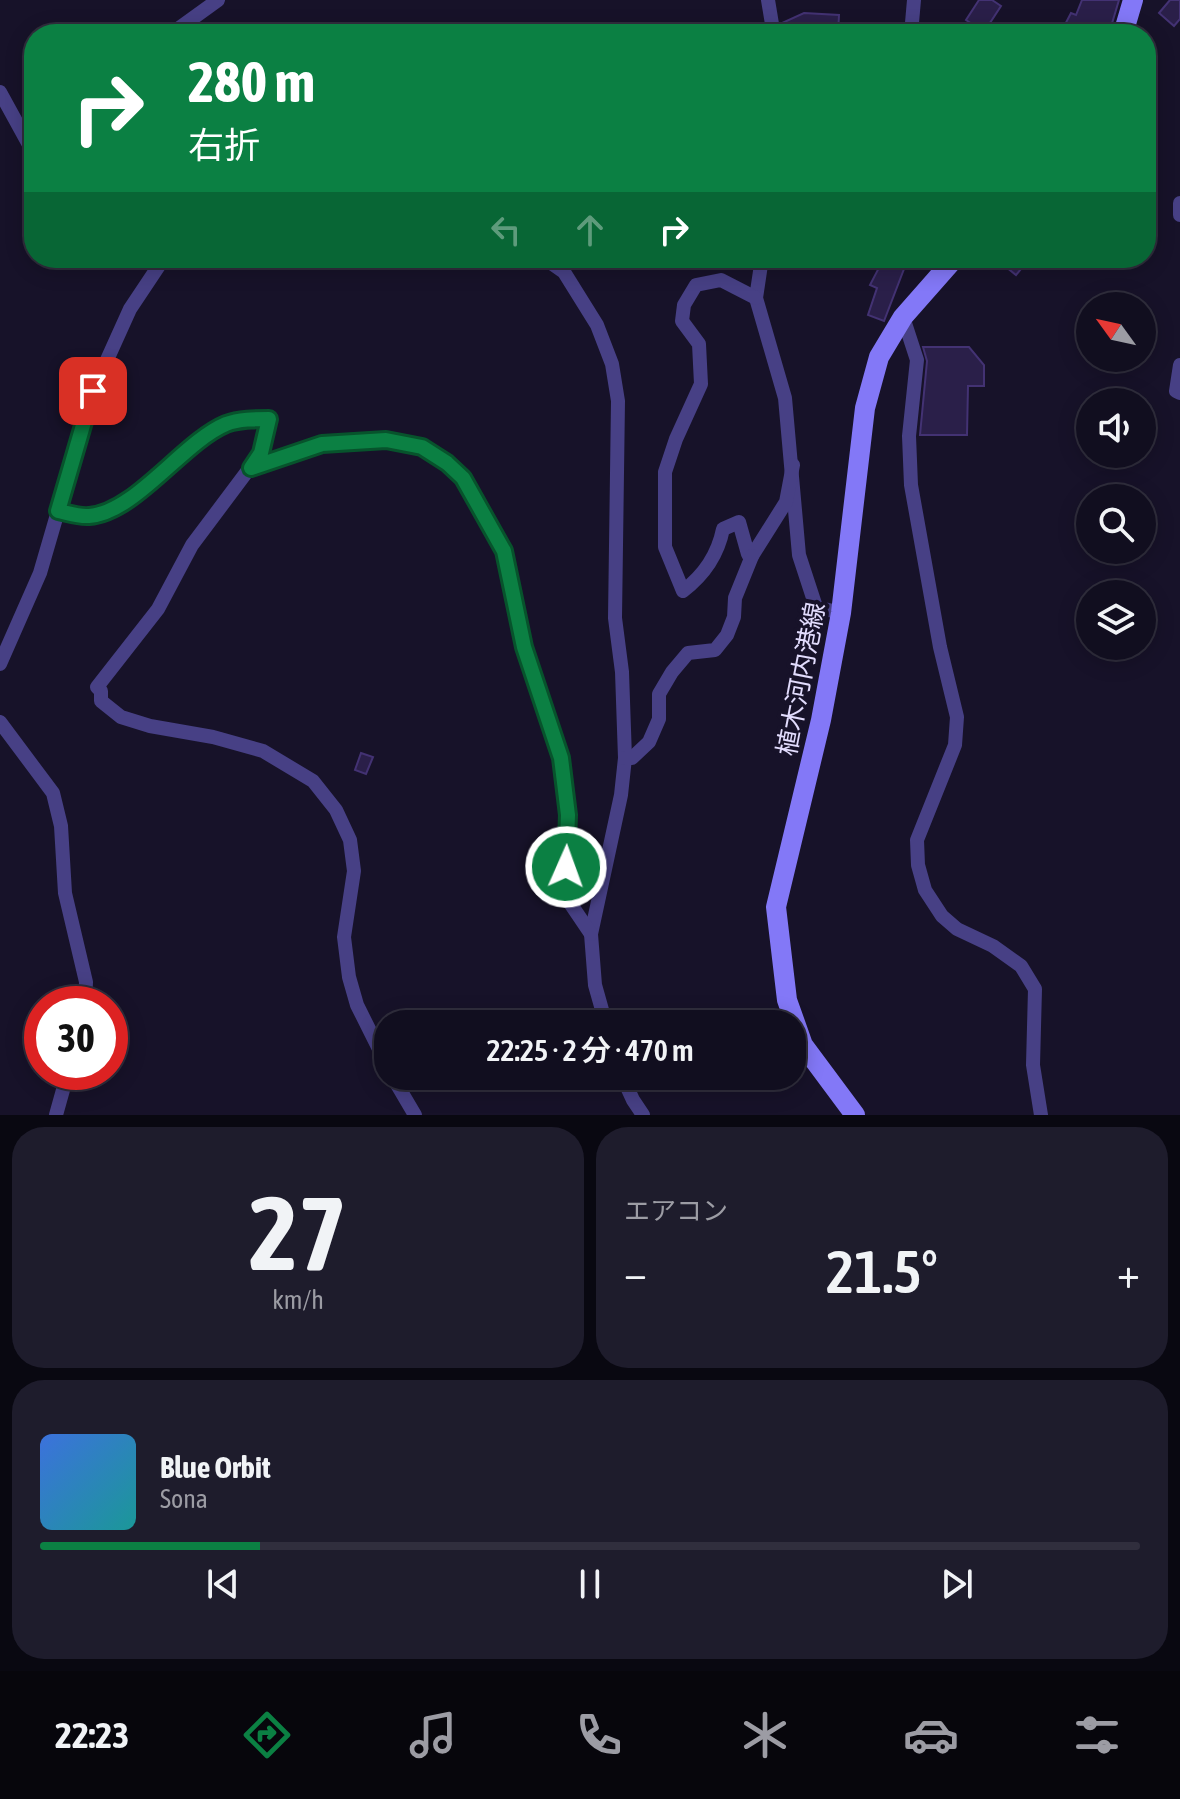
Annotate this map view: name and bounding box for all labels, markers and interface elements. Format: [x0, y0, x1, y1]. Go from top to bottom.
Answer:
text: 280 m [188, 50, 315, 114]
icon: right [56, 56, 160, 160]
text: 右折 [188, 124, 260, 166]
icon: left [484, 208, 528, 252]
icon: ahead [568, 208, 612, 252]
icon: right [652, 208, 696, 252]
north arrow [1076, 292, 1156, 372]
map controls [1076, 292, 1156, 660]
pin [59, 357, 127, 425]
icon: arrive [71, 369, 115, 413]
button: sound [1076, 388, 1156, 468]
button: search [1076, 484, 1156, 564]
button: layers [1076, 580, 1156, 660]
street label: 植木河内港線 [771, 600, 831, 758]
position arrow [524, 825, 608, 909]
speed limit sign: 30 [24, 986, 128, 1090]
text: 22:25 · 2 分 · 470 m [486, 1033, 694, 1067]
text: 27 [249, 1173, 347, 1292]
text: エアコン [624, 1196, 728, 1226]
text: 21.5° [826, 1237, 938, 1306]
text: − [624, 1247, 647, 1297]
text: + [1117, 1247, 1140, 1297]
text: km/h [272, 1285, 324, 1315]
text: Blue Orbit [160, 1450, 271, 1484]
text: Sona [160, 1484, 208, 1514]
icon: previous [201, 1562, 245, 1606]
icon: pause [568, 1562, 612, 1606]
icon: next [935, 1562, 979, 1606]
icon: directions [239, 1707, 295, 1763]
icon: music [405, 1707, 461, 1763]
icon: phone [571, 1707, 627, 1763]
icon: climate [737, 1707, 793, 1763]
icon: car [903, 1707, 959, 1763]
icon: filters [1069, 1707, 1125, 1763]
text: 22:23 [55, 1714, 129, 1756]

